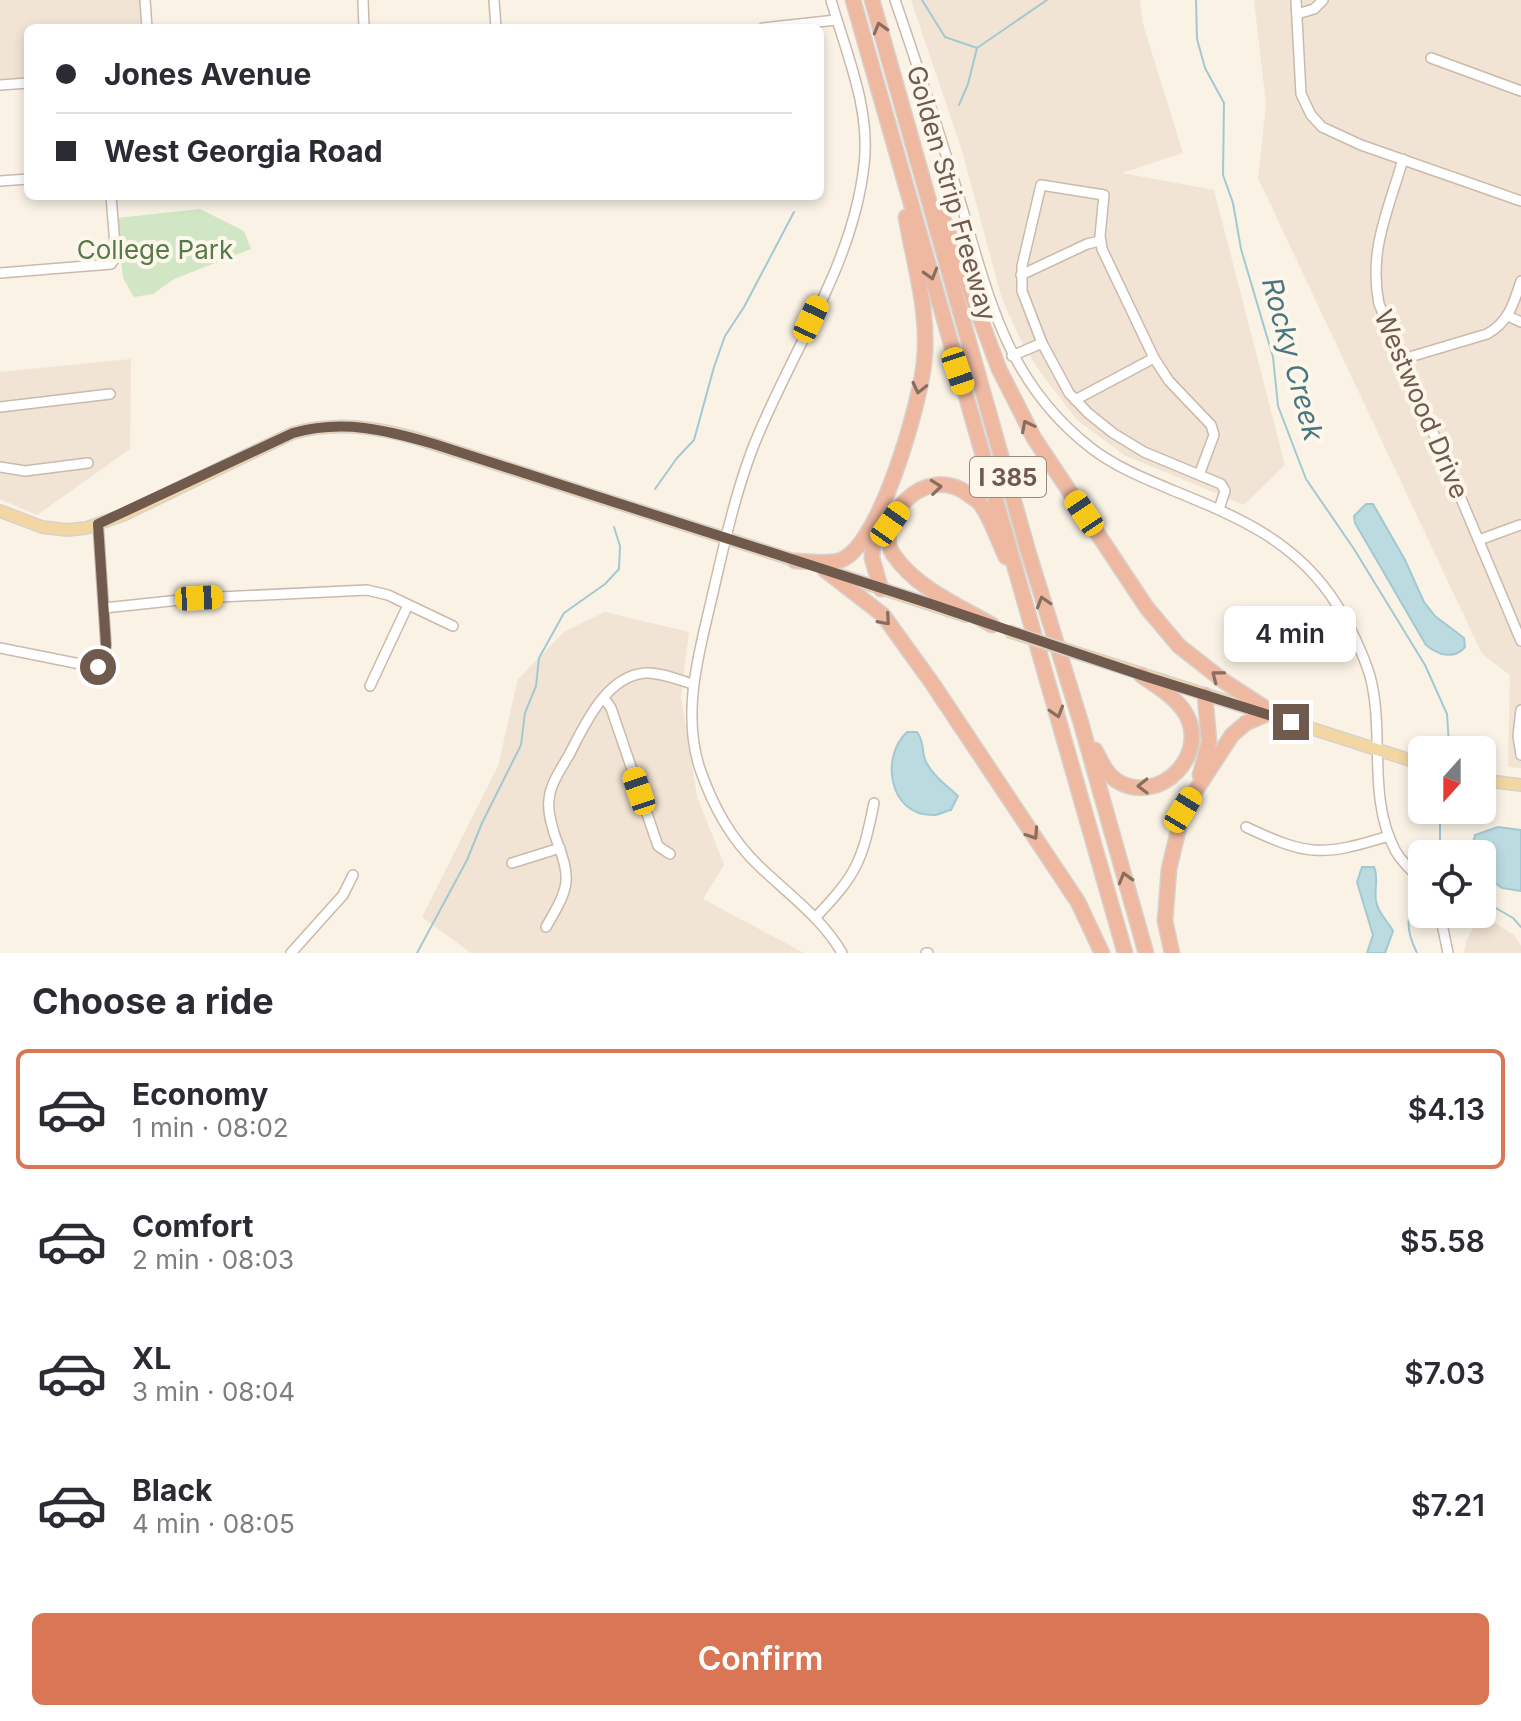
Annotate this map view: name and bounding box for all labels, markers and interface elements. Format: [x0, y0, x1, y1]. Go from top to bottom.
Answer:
one-way arrow [873, 22, 889, 36]
text: Jones Avenue [104, 56, 311, 92]
street label: Golden Strip Freeway [901, 62, 1003, 324]
text: West Georgia Road [104, 133, 383, 169]
park label: College Park [77, 234, 233, 265]
one-way arrow [922, 267, 938, 281]
water label: Rocky Creek [1255, 274, 1331, 445]
car [790, 292, 832, 346]
street label: Westwood Drive [1368, 305, 1476, 503]
car [939, 344, 977, 398]
one-way arrow [911, 381, 928, 394]
one-way arrow [1022, 419, 1037, 434]
road number: I 385 [970, 457, 1046, 497]
one-way arrow [929, 478, 942, 495]
car [1061, 486, 1107, 540]
car [866, 497, 914, 551]
car [174, 585, 224, 611]
one-way arrow [1036, 595, 1052, 609]
callout: 4 min [1225, 606, 1357, 662]
one-way arrow [875, 611, 890, 626]
text: 4 min [1255, 618, 1325, 649]
route start [80, 649, 116, 685]
one-way arrow [1211, 671, 1226, 685]
route end [1273, 704, 1309, 740]
one-way arrow [1048, 705, 1064, 719]
north arrow [1408, 736, 1496, 824]
map controls [1408, 736, 1496, 928]
car [620, 764, 658, 818]
one-way arrow [1136, 777, 1149, 795]
car [1160, 783, 1206, 837]
one-way arrow [1023, 825, 1038, 840]
button: locate [1408, 840, 1496, 928]
one-way arrow [1117, 871, 1134, 885]
text: Choose a ride [32, 979, 274, 1023]
icon: car [36, 1073, 108, 1145]
text: Economy [132, 1076, 268, 1112]
text: $4.13 [1408, 1091, 1485, 1127]
text: 1 min · 08:02 [132, 1112, 289, 1143]
icon: car [36, 1205, 108, 1277]
text: Comfort [132, 1208, 253, 1244]
text: $5.58 [1400, 1223, 1485, 1259]
text: 2 min · 08:03 [132, 1244, 294, 1275]
icon: car [36, 1337, 108, 1409]
text: XL [132, 1340, 171, 1376]
text: $7.03 [1404, 1355, 1485, 1391]
text: 3 min · 08:04 [132, 1376, 295, 1407]
icon: car [36, 1469, 108, 1541]
text: Black [132, 1472, 212, 1508]
text: $7.21 [1411, 1487, 1485, 1523]
text: 4 min · 08:05 [132, 1508, 295, 1539]
button: Confirm [32, 1613, 1489, 1705]

